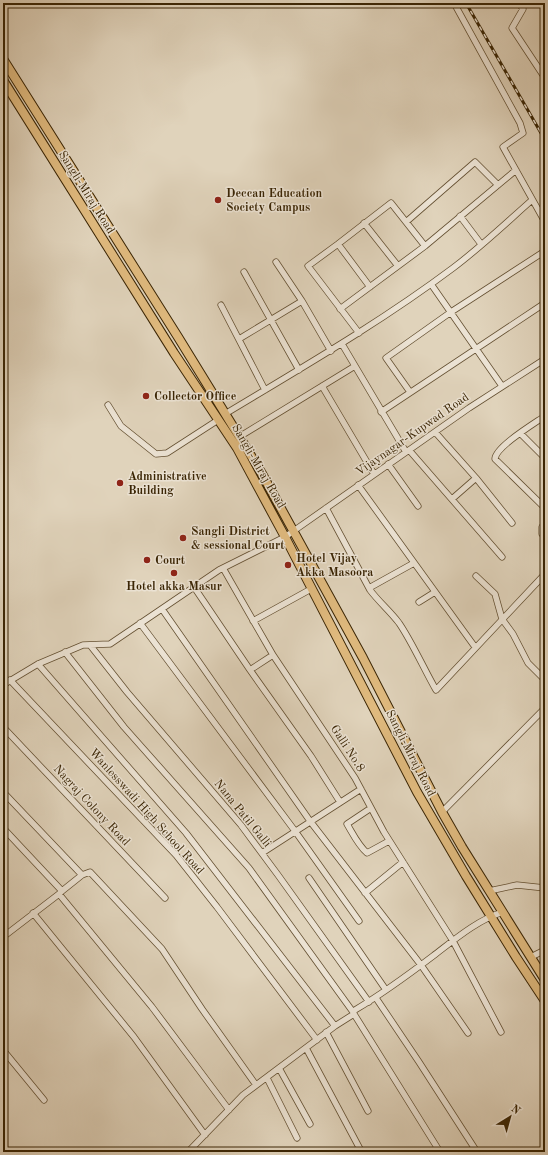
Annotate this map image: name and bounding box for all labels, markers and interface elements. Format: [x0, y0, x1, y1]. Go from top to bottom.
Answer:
street label: Sangli-Miraj Road [56, 149, 117, 236]
place label: Deccan Education Society Campus [226, 188, 322, 214]
marker: Deccan Education Society Campus [213, 195, 223, 205]
marker: Collector Office [141, 391, 151, 401]
place label: Collector Office [154, 391, 237, 403]
street label: Vijaynagar-Kupwad Road [354, 391, 471, 478]
street label: Sangli-Miraj Road [229, 422, 287, 511]
place label: Administrative Building [128, 471, 207, 497]
marker: Administrative Building [115, 478, 125, 488]
place label: Sangli District & sessional Court [191, 526, 285, 552]
marker: Sangli District & sessional Court [178, 533, 188, 543]
place label: Hotel Vijay Akka Masoora [296, 553, 373, 579]
marker: Court [142, 555, 152, 565]
place label: Court [155, 555, 186, 567]
marker: Hotel Vijay Akka Masoora [283, 560, 293, 570]
marker: Hotel akka Masur [169, 568, 179, 578]
place label: Hotel akka Masur [126, 581, 222, 593]
street label: Sangli-Miraj Road [383, 708, 437, 799]
street label: Galli No.8 [328, 723, 367, 774]
street label: Wanlesswadi High School Road [87, 746, 206, 877]
street label: Nagraj Colony Road [51, 763, 132, 848]
street label: Nana Patil Galli [211, 778, 273, 850]
north arrow [490, 1097, 530, 1137]
text: N [508, 1103, 522, 1117]

